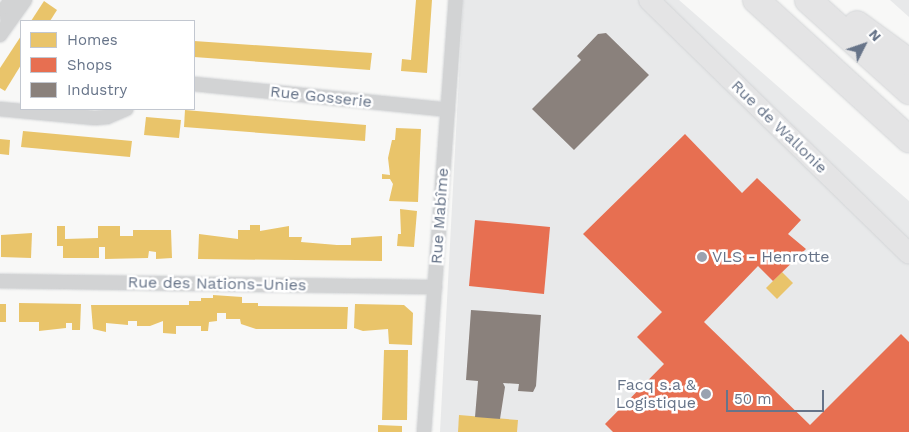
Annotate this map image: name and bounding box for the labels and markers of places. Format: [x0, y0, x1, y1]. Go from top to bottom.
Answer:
place label: VLS - Henrotte [712, 247, 829, 267]
marker: VLS - Henrotte [696, 251, 708, 263]
place label: Facq s.a & Logistique [616, 375, 696, 413]
marker: Facq s.a & Logistique [700, 388, 712, 400]

